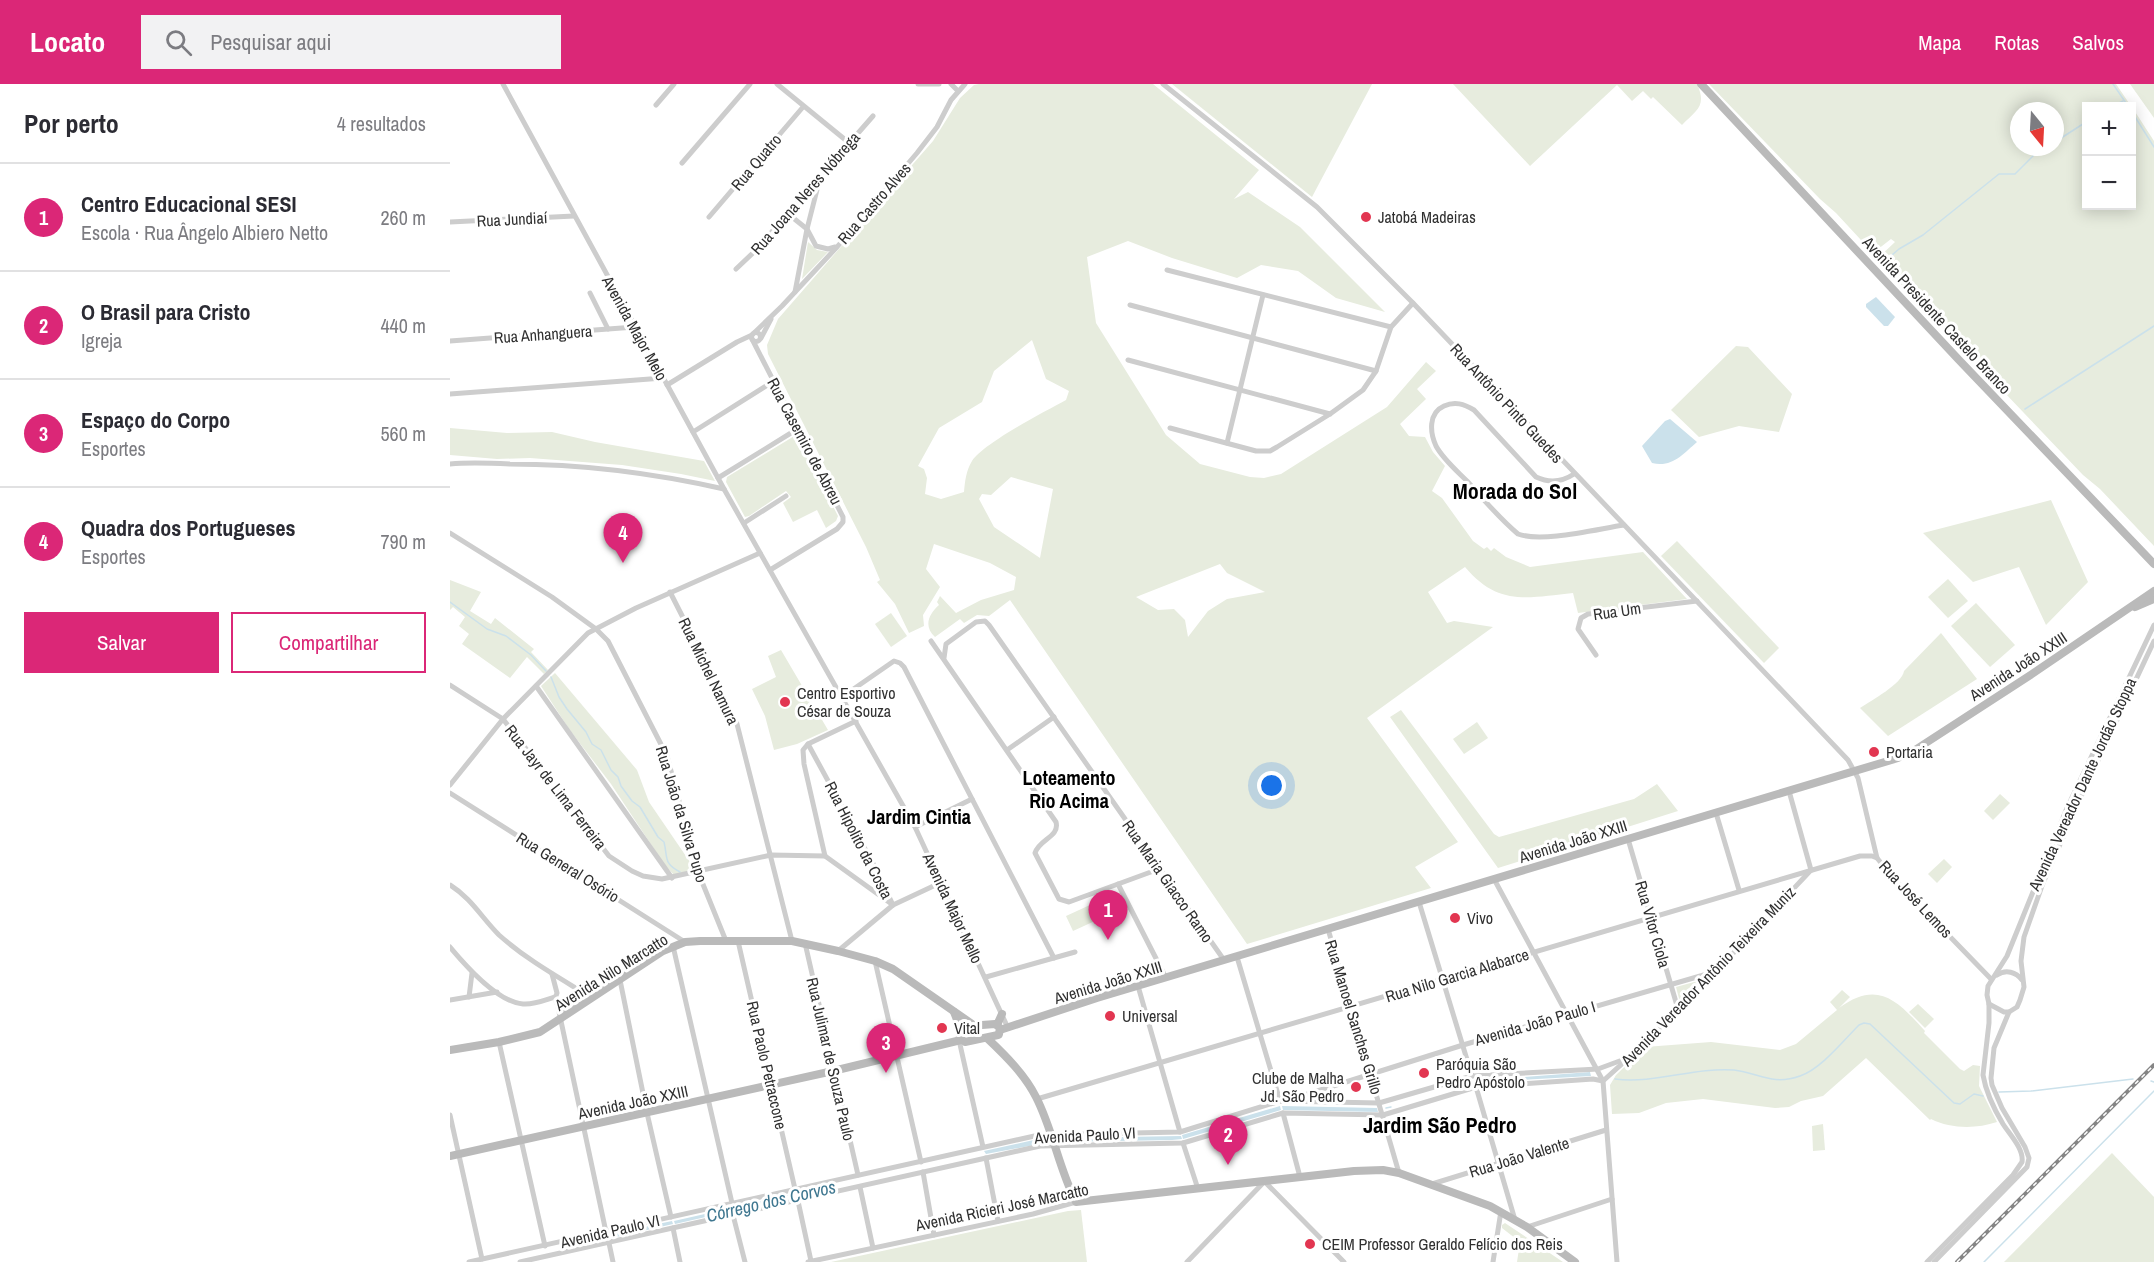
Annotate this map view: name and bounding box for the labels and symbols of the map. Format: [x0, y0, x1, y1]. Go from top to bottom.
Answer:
north arrow [2010, 102, 2064, 156]
street label: Rua Joana Neres Nóbrega [745, 126, 865, 259]
street label: Rua Quatro [726, 129, 786, 195]
street label: Rua Castro Alves [832, 158, 916, 248]
street label: Rua Jundiaí [476, 206, 548, 232]
place label: Jatobá Madeiras [1378, 206, 1476, 228]
marker: Jatobá Madeiras [1359, 210, 1373, 224]
street label: Avenida Presidente Castelo Branco [1857, 231, 2016, 399]
street label: Avenida Major Melo [597, 271, 673, 384]
street label: Rua Anhanguera [493, 320, 594, 348]
street label: Rua Antônio Pinto Guedes [1446, 338, 1568, 468]
street label: Rua Casemiro de Abreu [762, 374, 848, 508]
district label: Morada do Sol [1453, 476, 1577, 506]
pin: 4 [604, 514, 642, 563]
street label: Rua Um [1592, 597, 1642, 625]
street label: Rua Michel Namura [674, 614, 745, 729]
street label: Avenida João XXIII [1964, 626, 2071, 706]
street label: Avenida Vereador Dante Jordão Stoppa [2022, 673, 2141, 895]
place label: Centro Esportivo César de Souza [797, 682, 895, 722]
marker: Centro Esportivo César de Souza [778, 695, 792, 709]
street label: Rua Jayr de Lima Ferreira [500, 720, 612, 855]
place label: Portaria [1886, 741, 1933, 763]
street label: Rua João da Silva Pupo [651, 743, 713, 885]
marker: Portaria [1867, 745, 1881, 759]
district label: Loteamento Rio Acima [1023, 764, 1115, 814]
your location [1257, 771, 1286, 800]
street label: Rua Hipolito da Costa [820, 777, 898, 903]
district label: Jardim Cintia [867, 803, 971, 830]
street label: Avenida João XXIII [1515, 814, 1630, 868]
street label: Rua Maria Giacco Ramo [1117, 815, 1219, 947]
street label: Rua General Osório [512, 827, 624, 907]
street label: Avenida Major Mello [917, 848, 988, 967]
street label: Rua José Lemos [1874, 855, 1958, 943]
street label: Rua Vitor Ciola [1630, 878, 1676, 971]
street label: Avenida Vereador Antônio Teixeira Muniz [1615, 881, 1800, 1072]
pin: 1 [1088, 890, 1128, 940]
place label: Vivo [1467, 907, 1493, 929]
marker: Vivo [1448, 911, 1462, 925]
street label: Avenida Nilo Marcatto [549, 928, 672, 1016]
street label: Rua Manoel Sanches Grillo [1320, 937, 1388, 1097]
street label: Rua Nilo Garcia Alabarce [1383, 943, 1531, 1007]
street label: Avenida João XXIII [1050, 955, 1165, 1009]
street label: Rua Julimar de Souza Paulo [801, 975, 861, 1143]
street label: Avenida João Paulo I [1471, 995, 1598, 1051]
street label: Rua Paolo Petraccone [742, 999, 792, 1131]
place label: Universal [1122, 1005, 1177, 1027]
marker: Universal [1103, 1009, 1117, 1023]
place label: Vital [954, 1017, 980, 1039]
marker: Vital [935, 1021, 949, 1035]
pin: 3 [866, 1024, 906, 1073]
place label: Paróquia São Pedro Apóstolo [1436, 1053, 1525, 1093]
marker: Paróquia São Pedro Apóstolo [1417, 1066, 1431, 1080]
place label: Clube de Malha Jd. São Pedro [1252, 1067, 1345, 1107]
street label: Avenida João XXIII [575, 1080, 690, 1125]
marker: Clube de Malha Jd. São Pedro [1349, 1080, 1363, 1094]
district label: Jardim São Pedro [1363, 1110, 1517, 1140]
pin: 2 [1208, 1116, 1248, 1165]
street label: Avenida Paulo VI [1033, 1121, 1136, 1149]
street label: Rua João Valente [1466, 1131, 1572, 1183]
water label: Córrego dos Corvos [704, 1174, 838, 1228]
street label: Avenida Ricieri José Marcatto [913, 1178, 1090, 1236]
street label: Avenida Paulo VI [557, 1209, 662, 1253]
place label: CEIM Professor Geraldo Felício dos Reis [1322, 1233, 1563, 1255]
marker: CEIM Professor Geraldo Felício dos Reis [1303, 1237, 1317, 1251]

